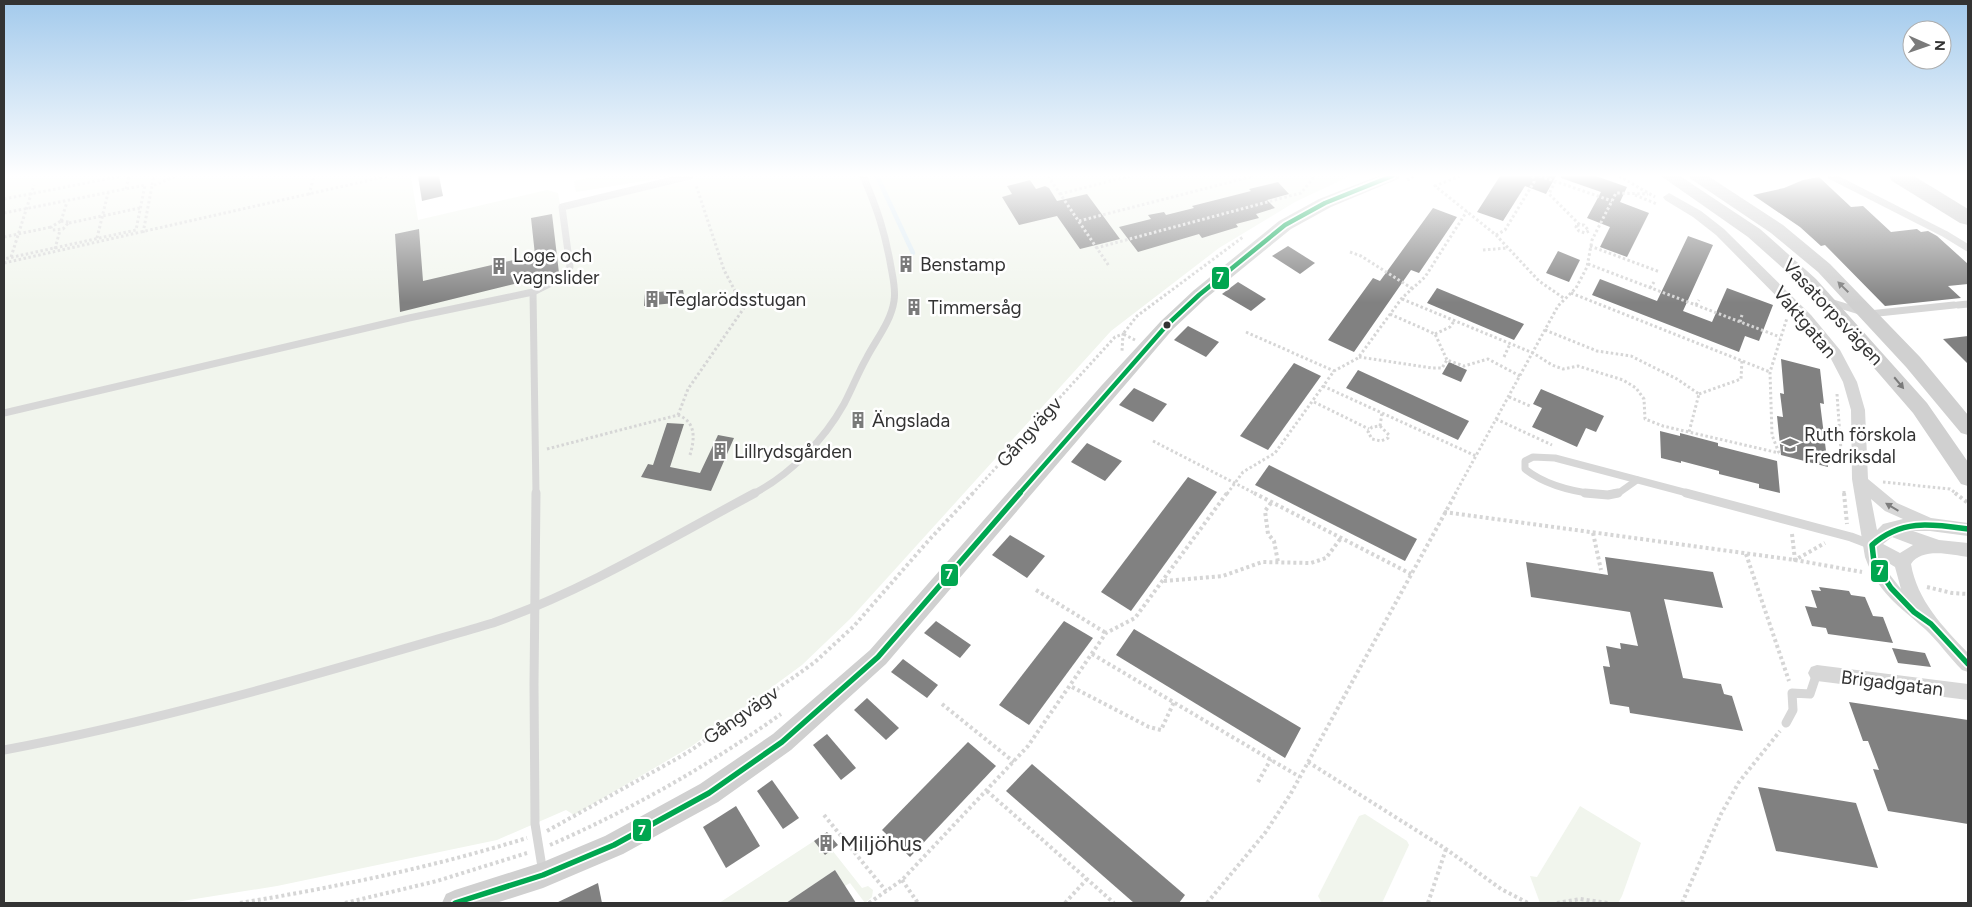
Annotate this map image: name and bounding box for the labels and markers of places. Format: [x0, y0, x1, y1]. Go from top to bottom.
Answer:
place label: Loge och vagnslider [513, 244, 600, 289]
place label: Benstamp [920, 253, 1006, 276]
building icon: Benstamp [896, 254, 916, 274]
building icon: Loge och vagnslider [489, 256, 509, 276]
place label: Teglarödsstugan [666, 288, 806, 311]
building icon: Teglarödsstugan [642, 289, 662, 309]
place label: Timmersåg [928, 296, 1022, 319]
building icon: Timmersåg [904, 297, 924, 317]
unlabelled marker [1162, 320, 1172, 330]
place label: Ängslada [872, 409, 950, 432]
building icon: Ängslada [848, 410, 868, 430]
place label: Ruth förskola Fredriksdal [1804, 423, 1916, 468]
school or university icon: Ruth förskola Fredriksdal [1780, 435, 1800, 455]
place label: Lillrydsgården [734, 440, 852, 463]
building icon: Lillrydsgården [710, 441, 730, 461]
place label: Miljöhus [840, 830, 922, 857]
building icon: Miljöhus [816, 833, 836, 853]

